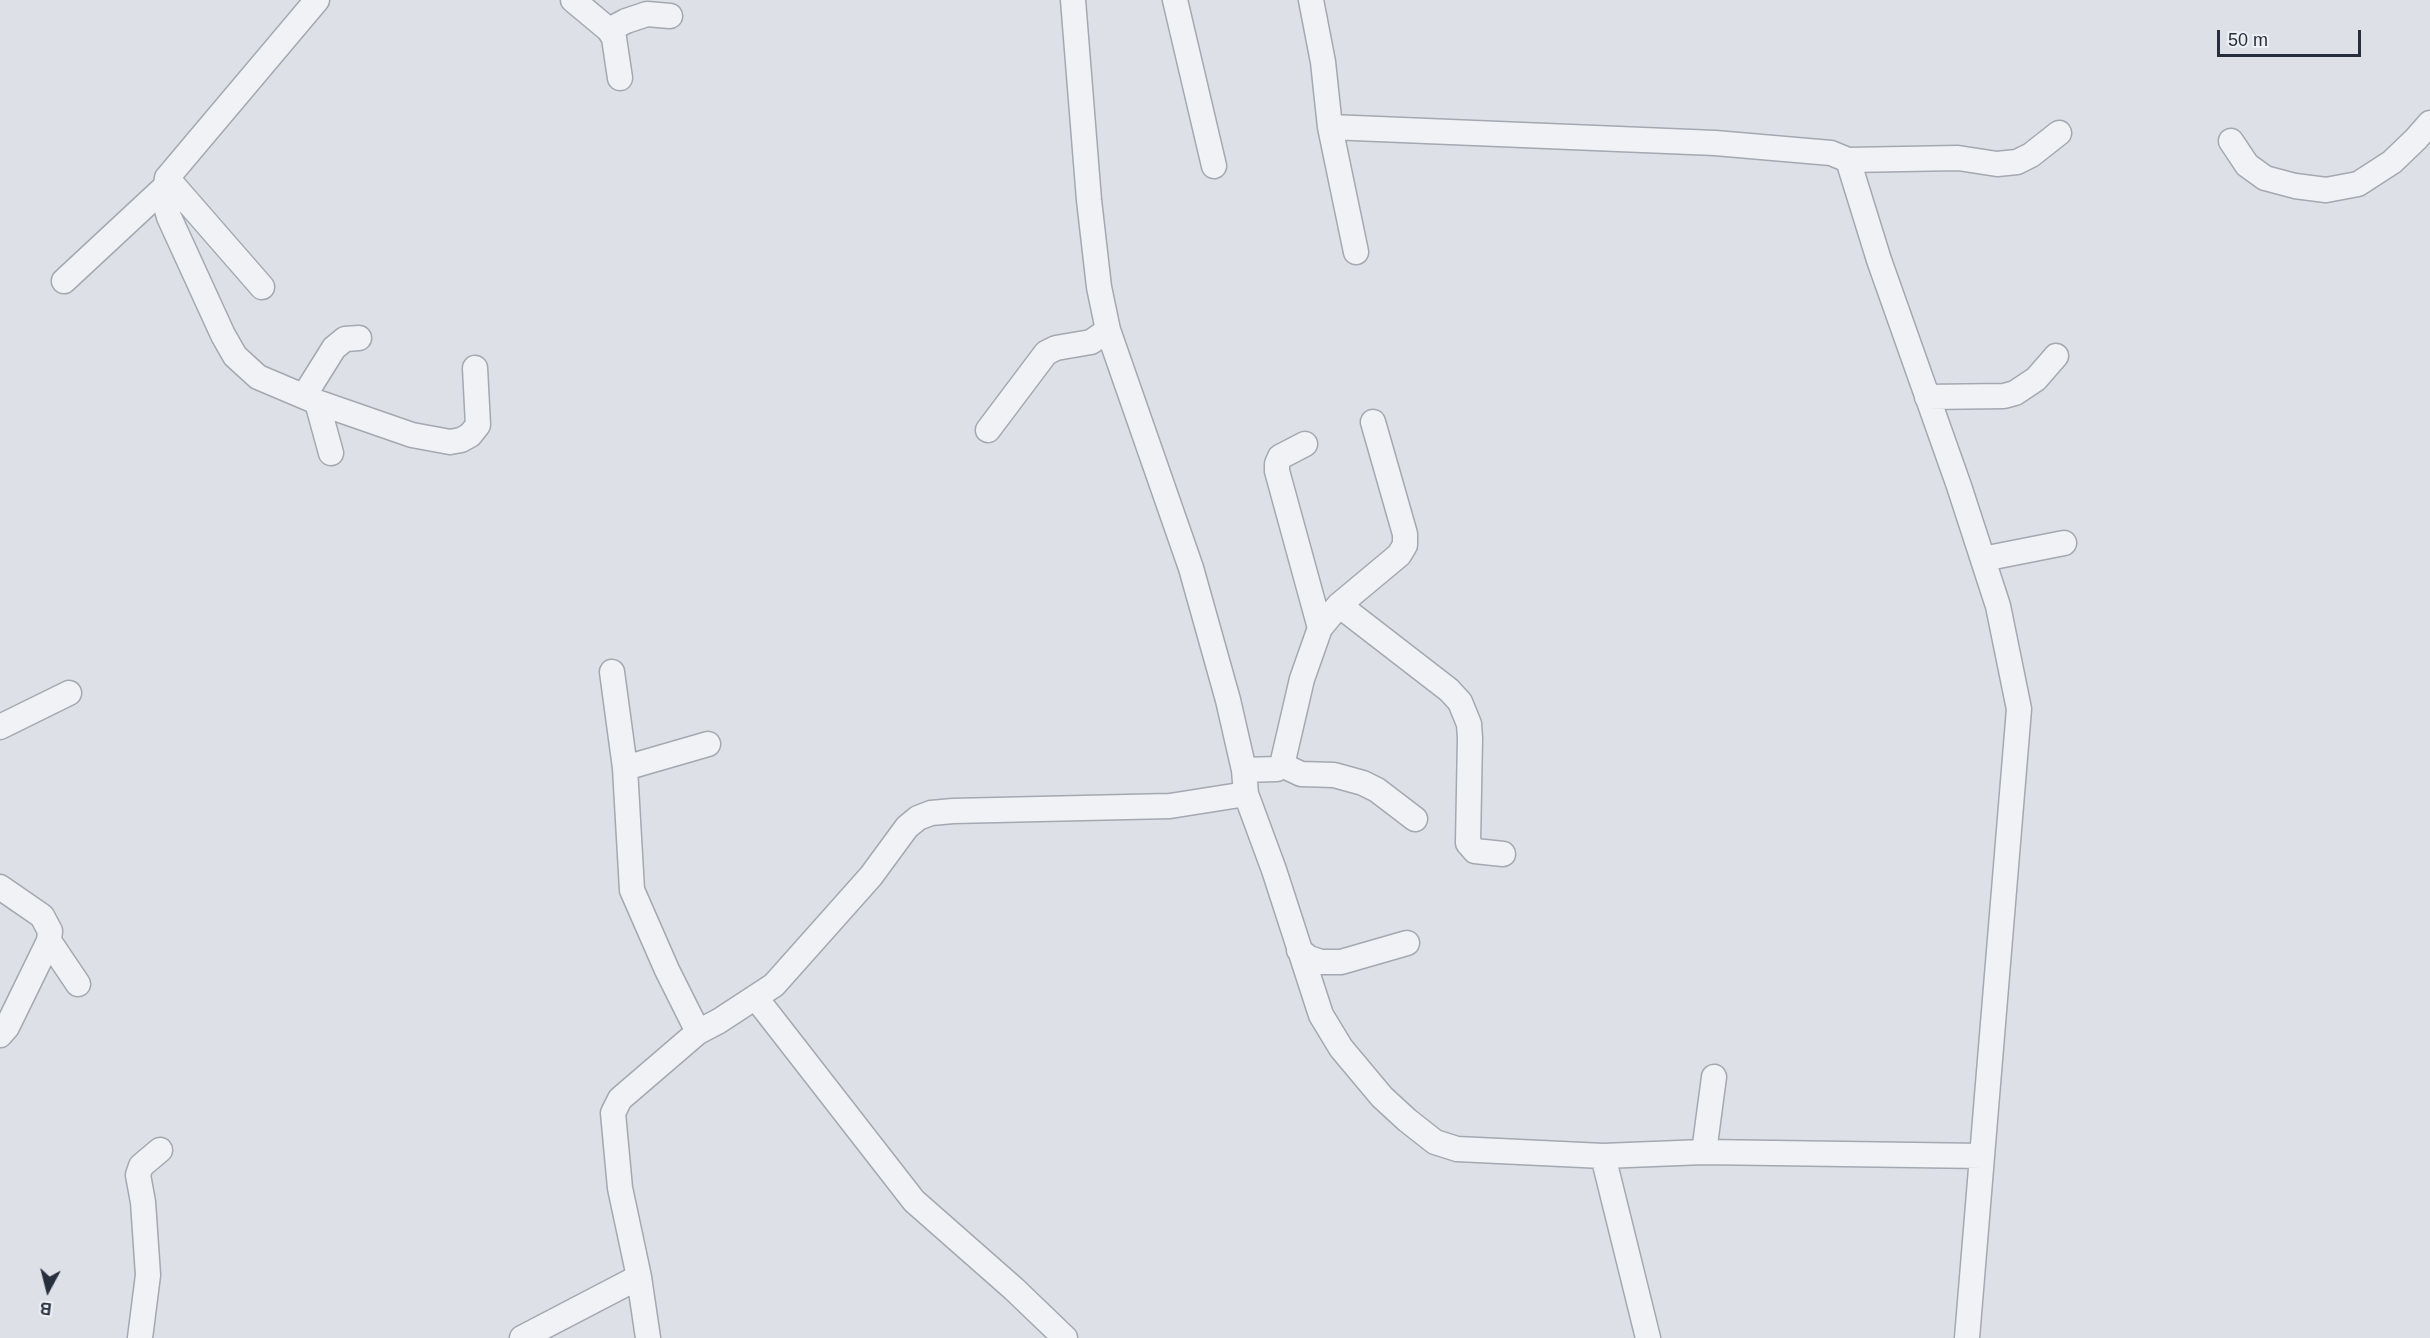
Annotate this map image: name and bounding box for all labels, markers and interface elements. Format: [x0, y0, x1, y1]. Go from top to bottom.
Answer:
scale bar [2220, 18, 2364, 56]
text: 50 m [2228, 30, 2268, 50]
north arrow [18, 1260, 78, 1320]
text: B [39, 1299, 53, 1318]

